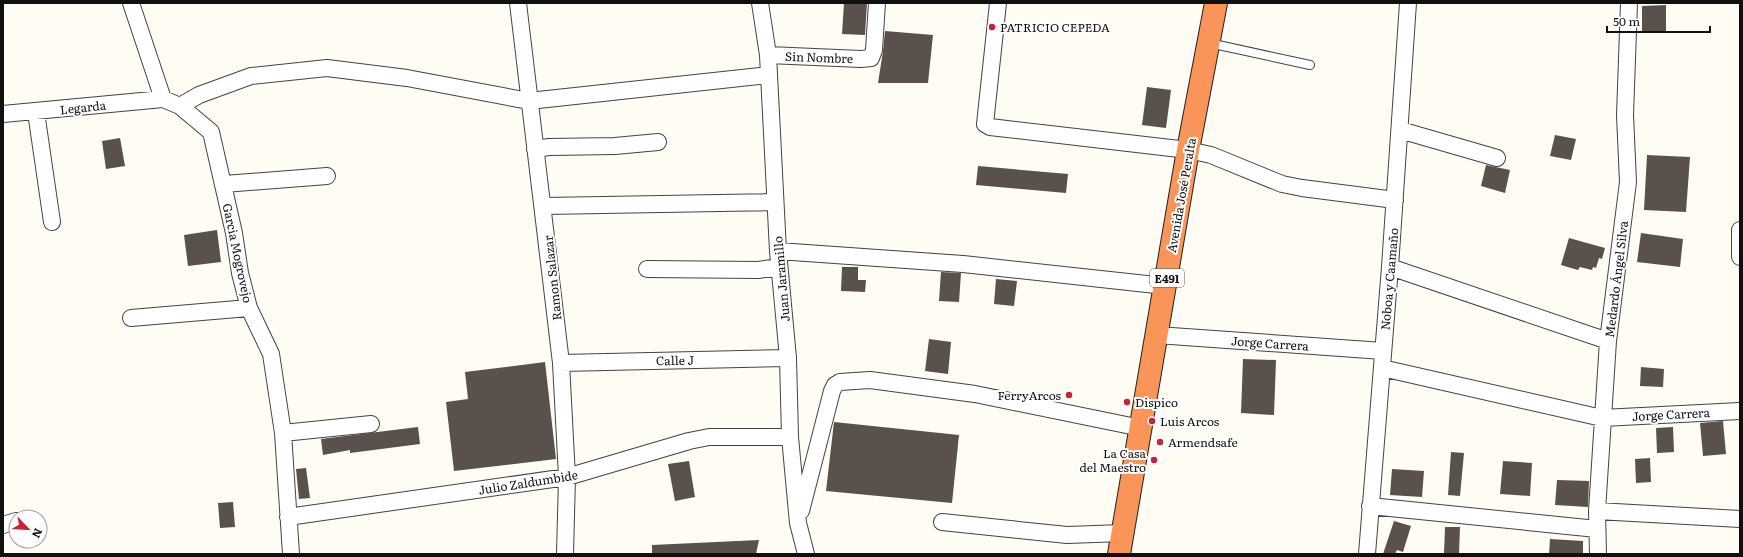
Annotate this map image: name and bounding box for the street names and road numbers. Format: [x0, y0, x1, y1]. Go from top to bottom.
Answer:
street label: Sin Nombre [785, 47, 853, 67]
street label: Legarda [59, 96, 107, 118]
street label: Avenida José Peralta [1162, 136, 1200, 254]
street label: Garcia Mogrovejo [219, 201, 257, 305]
street label: Medardo Ángel Silva [1600, 219, 1632, 338]
street label: Noboa y Caamaño [1376, 227, 1402, 331]
street label: Ramon Salazar [539, 234, 565, 321]
street label: Juan Jaramillo [768, 235, 794, 323]
road number: E491 [1150, 269, 1184, 287]
street label: Jorge Carrera [1230, 331, 1310, 355]
street label: Calle J [656, 351, 694, 369]
street label: Jorge Carrera [1632, 403, 1711, 425]
street label: Julio Zaldumbide [477, 465, 579, 499]

